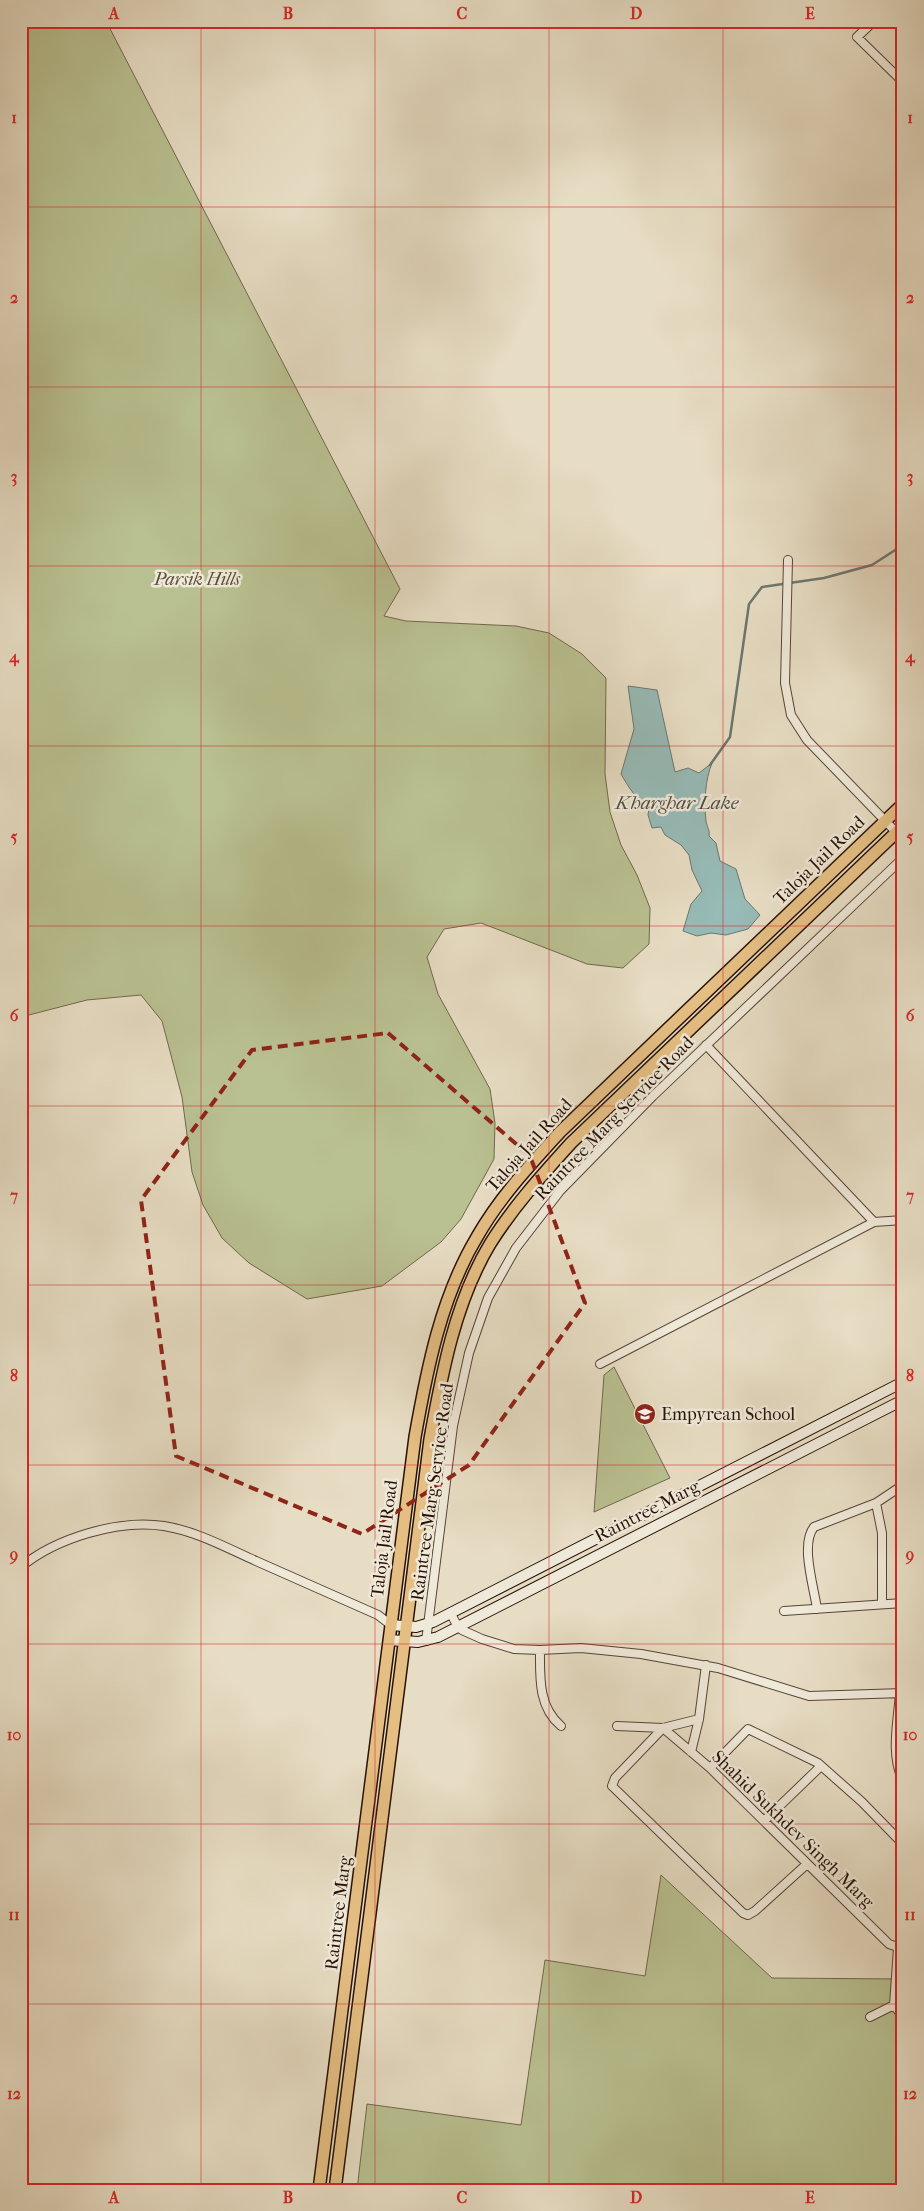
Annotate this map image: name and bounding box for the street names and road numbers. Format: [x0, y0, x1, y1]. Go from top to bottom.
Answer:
street label: Taloja Jail Road [769, 811, 869, 909]
street label: Raintree Marg Service Road [531, 1032, 698, 1205]
street label: Taloja Jail Road [482, 1094, 577, 1196]
street label: Raintree Marg Service Road [407, 1382, 458, 1602]
street label: Raintree Marg [591, 1476, 704, 1547]
street label: Taloja Jail Road [367, 1479, 402, 1599]
street label: Shahid Sukhdev Singh Marg [707, 1746, 878, 1913]
street label: Raintree Marg [321, 1854, 356, 1971]

